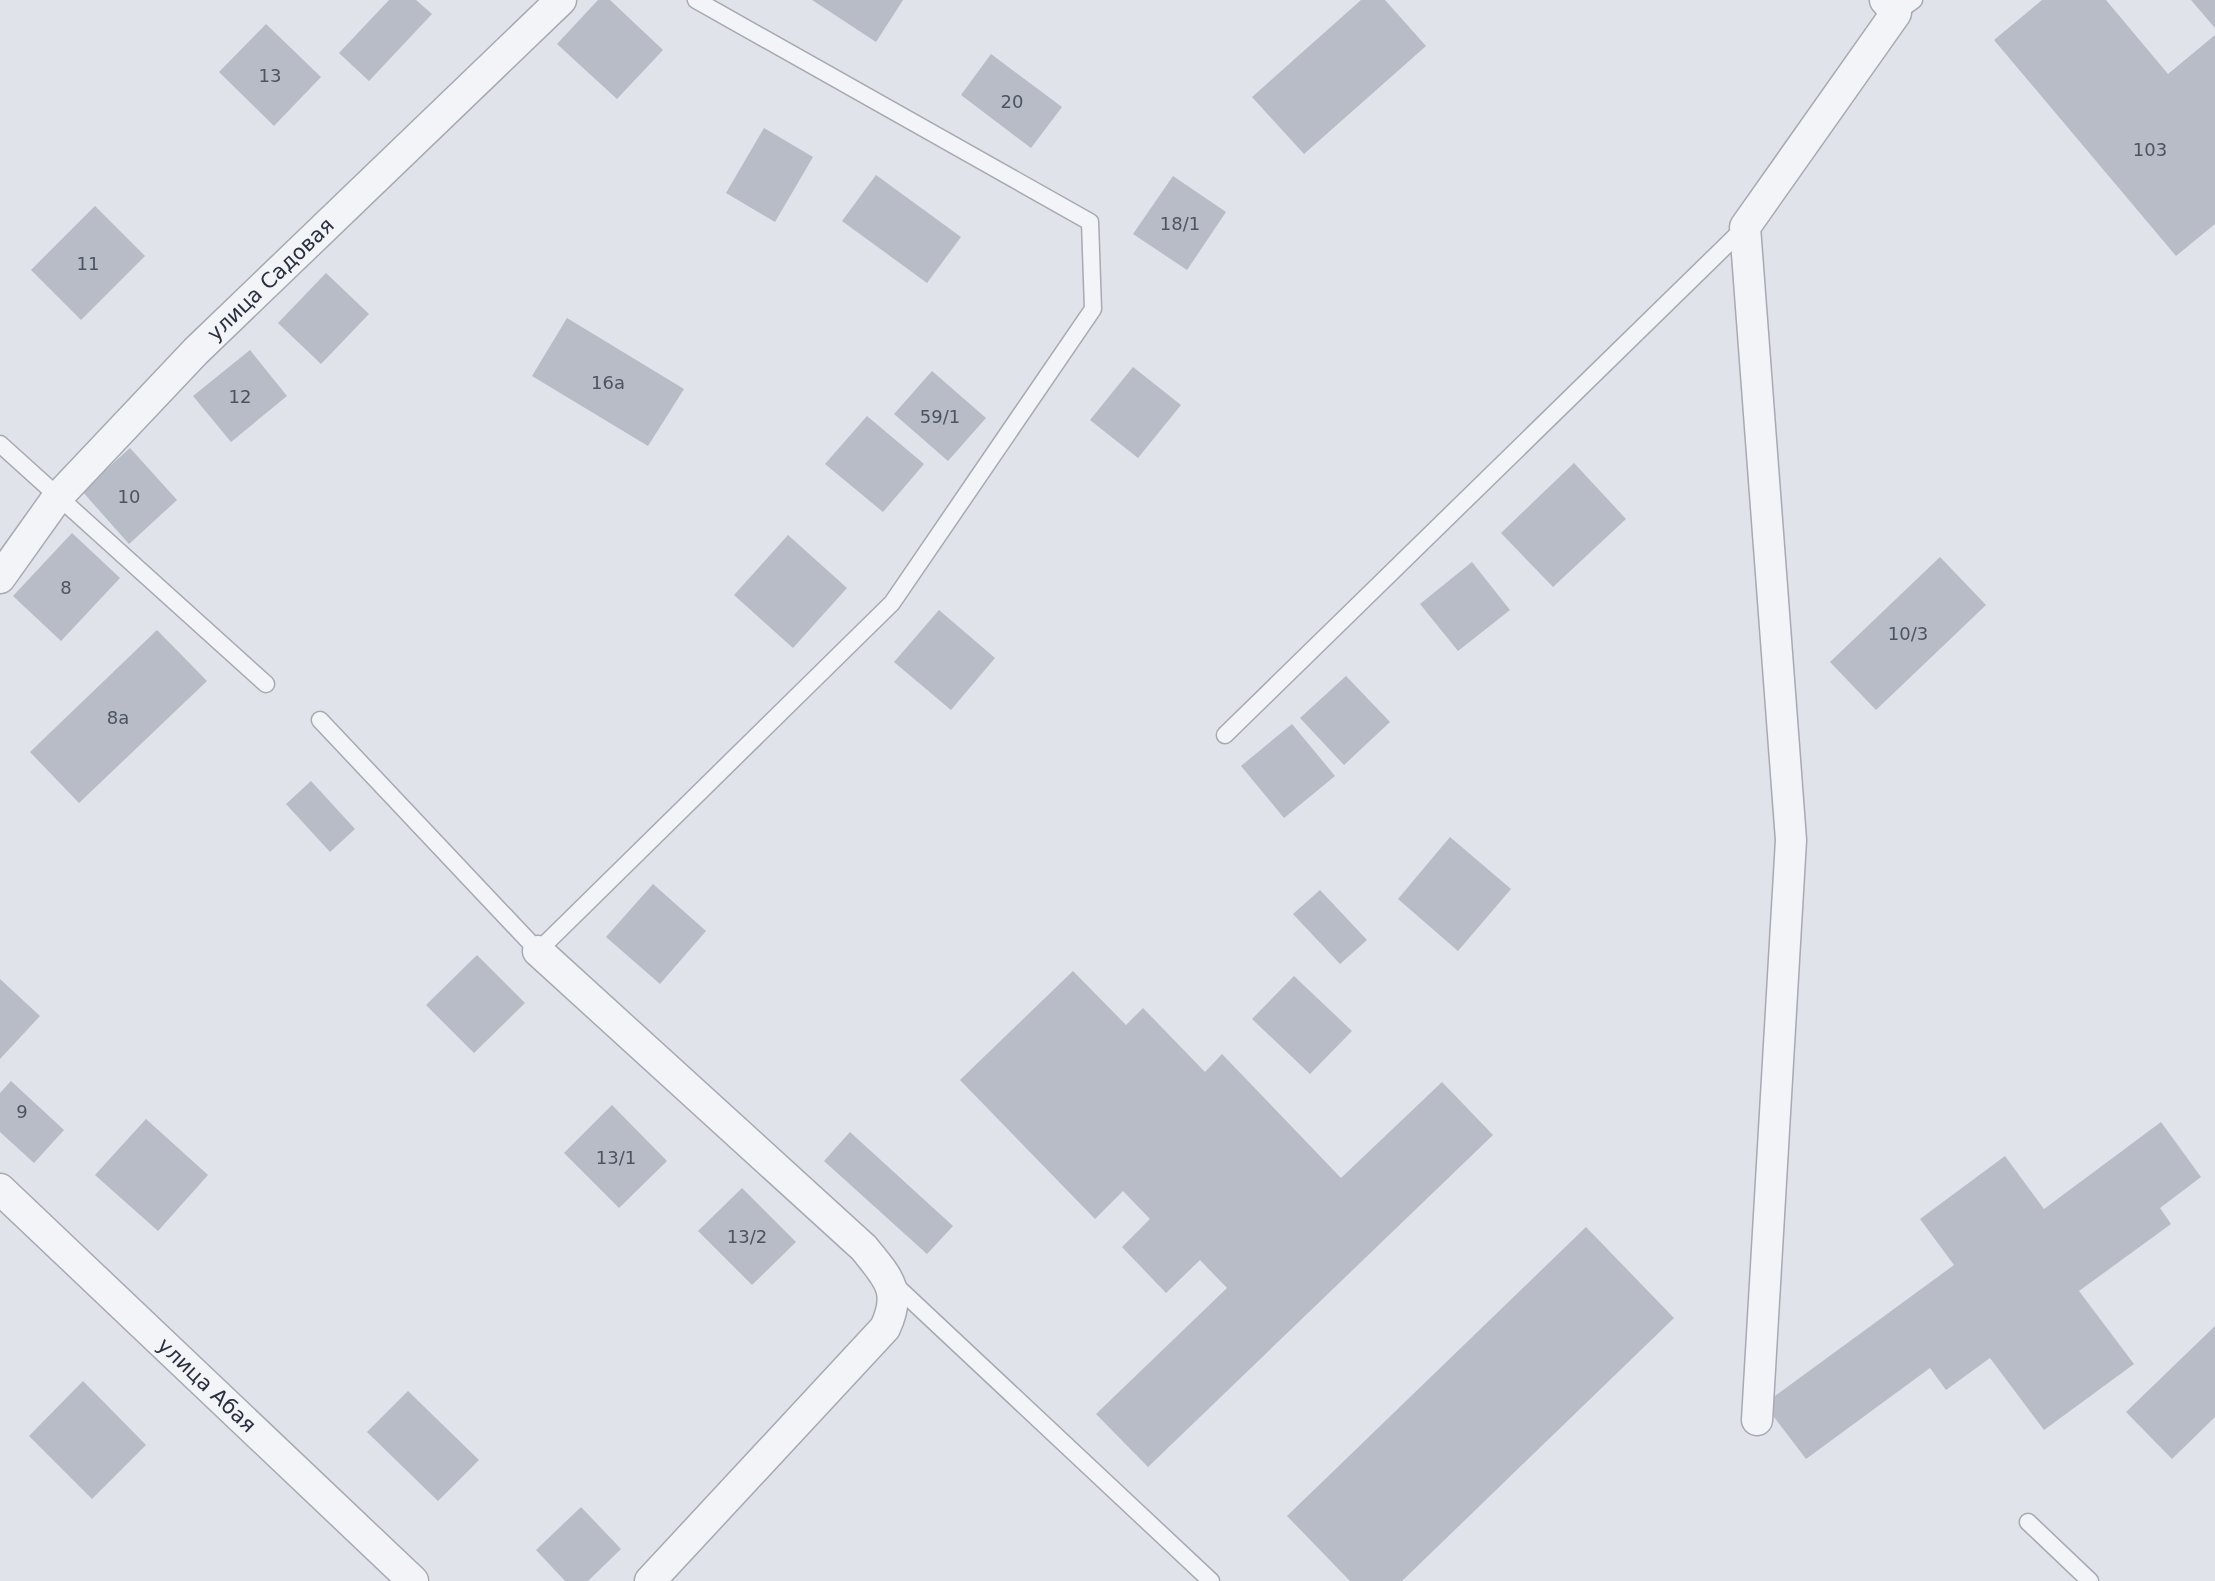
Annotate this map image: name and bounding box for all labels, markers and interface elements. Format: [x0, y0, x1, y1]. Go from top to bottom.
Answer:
house number: 13 [259, 65, 281, 86]
house number: 20 [1001, 91, 1023, 112]
house number: 103 [2133, 139, 2167, 160]
street label: улица Садовая [202, 213, 339, 346]
house number: 18/1 [1160, 213, 1200, 234]
house number: 11 [77, 253, 99, 274]
house number: 16а [591, 372, 625, 393]
house number: 12 [229, 386, 251, 407]
house number: 59/1 [920, 406, 960, 427]
house number: 10 [118, 486, 140, 507]
house number: 8 [60, 577, 72, 598]
house number: 10/3 [1888, 623, 1928, 644]
house number: 8а [107, 707, 129, 728]
house number: 9 [16, 1101, 28, 1122]
house number: 13/1 [596, 1147, 636, 1168]
house number: 13/2 [727, 1226, 767, 1247]
street label: улица Абая [153, 1333, 261, 1437]

